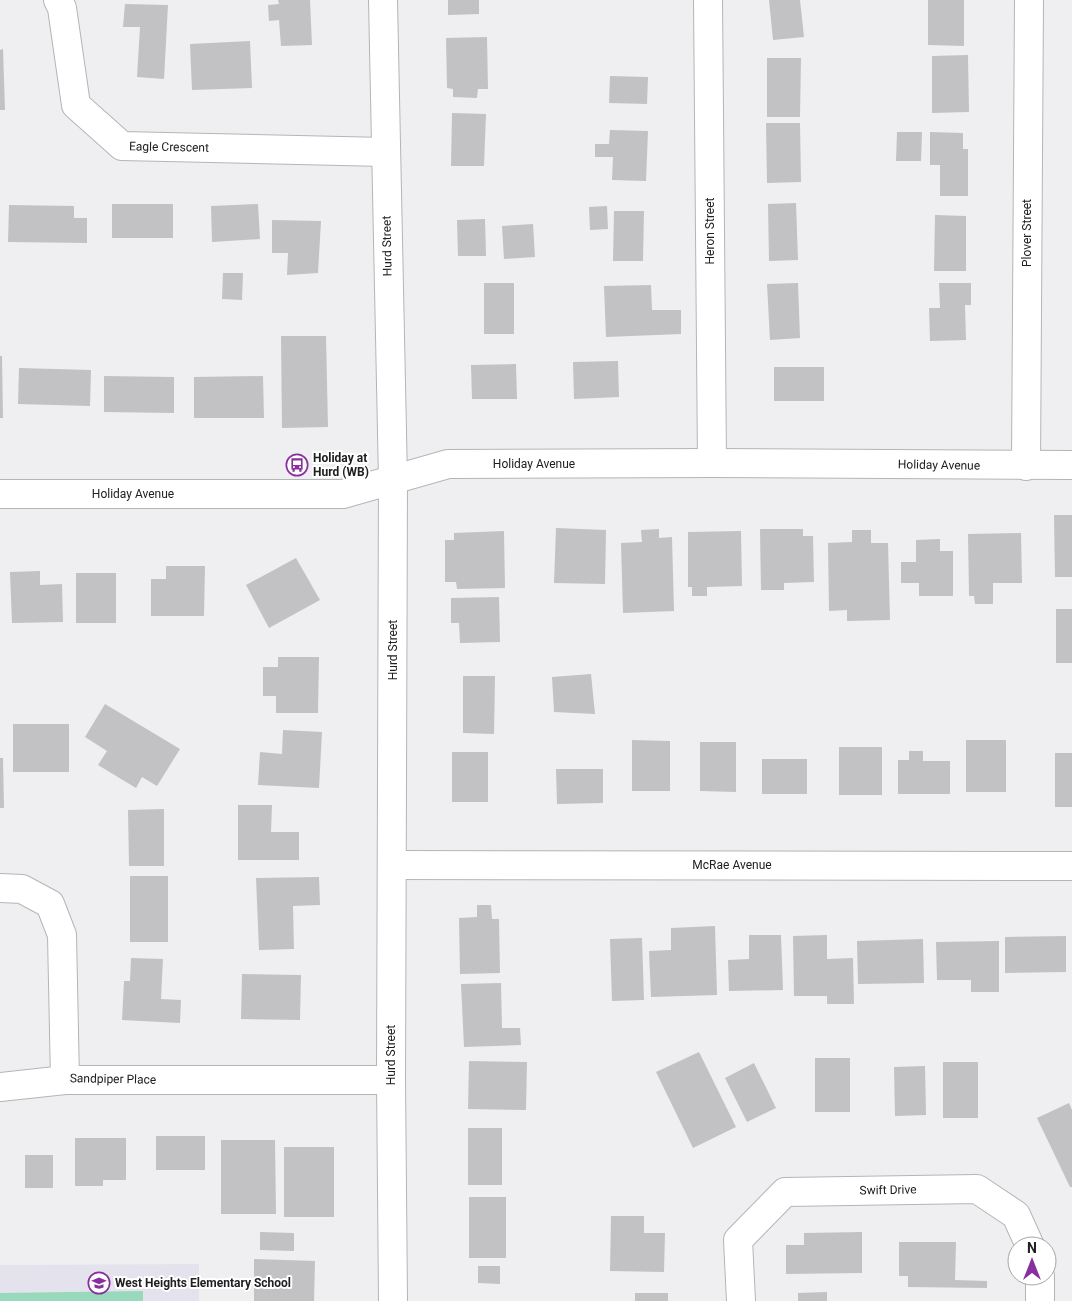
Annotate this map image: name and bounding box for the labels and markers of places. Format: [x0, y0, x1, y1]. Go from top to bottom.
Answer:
place label: Holiday at Hurd (WB) [313, 451, 369, 479]
bus stop icon: Holiday at Hurd (WB) [285, 453, 309, 477]
school or university icon: West Heights Elementary School [87, 1271, 111, 1295]
place label: West Heights Elementary School [115, 1276, 291, 1290]

